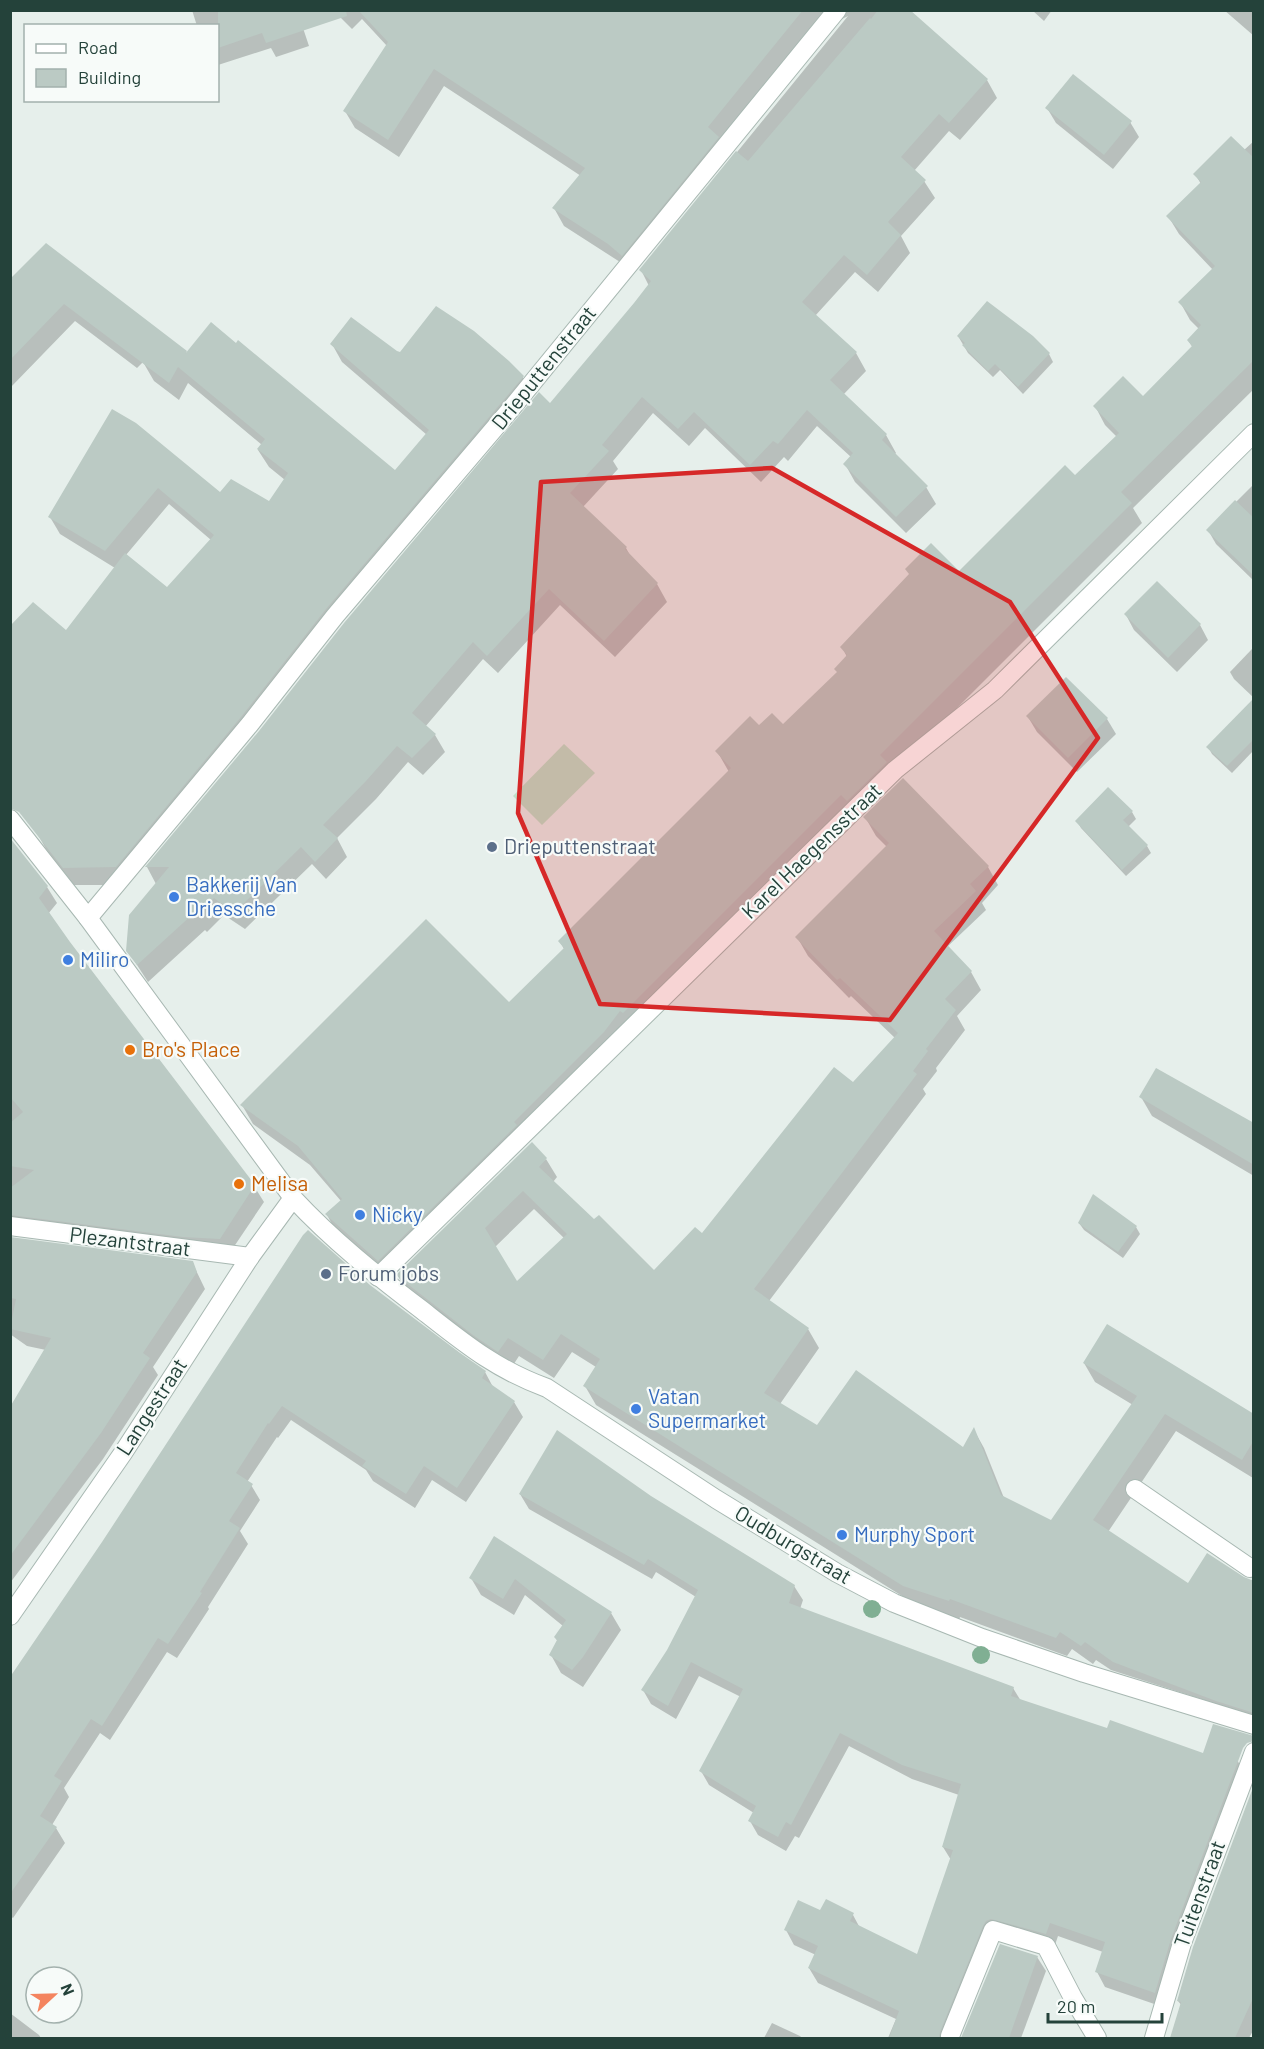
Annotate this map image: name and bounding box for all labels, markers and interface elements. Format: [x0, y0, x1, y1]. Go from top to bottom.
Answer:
legend [24, 24, 219, 102]
text: Road [78, 36, 118, 58]
text: Building [78, 66, 141, 88]
street label: Drieputtenstraat [485, 300, 600, 434]
street label: Karel Haegensstraat [736, 777, 886, 923]
place label: Drieputtenstraat [504, 833, 656, 858]
marker: Drieputtenstraat [485, 840, 499, 854]
place label: Bakkerij Van Driessche [186, 871, 297, 920]
marker: Bakkerij Van Driessche [167, 890, 181, 904]
place label: Miliro [80, 946, 130, 971]
marker: Miliro [61, 953, 75, 967]
place label: Bro's Place [142, 1036, 240, 1061]
marker: Bro's Place [123, 1043, 137, 1057]
place label: Melisa [251, 1170, 308, 1195]
marker: Melisa [232, 1177, 246, 1191]
place label: Nicky [372, 1201, 423, 1226]
marker: Nicky [353, 1208, 367, 1222]
street label: Plezantstraat [68, 1221, 192, 1260]
place label: Forum jobs [338, 1260, 439, 1285]
marker: Forum jobs [319, 1267, 333, 1281]
street label: Langestraat [110, 1353, 191, 1459]
place label: Vatan Supermarket [648, 1383, 766, 1432]
marker: Vatan Supermarket [629, 1402, 643, 1416]
street label: Oudburgstraat [731, 1499, 857, 1588]
place label: Murphy Sport [854, 1521, 975, 1546]
marker: Murphy Sport [835, 1528, 849, 1542]
street label: Tuitenstraat [1168, 1837, 1229, 1950]
north arrow [24, 1965, 84, 2025]
text: N [58, 1981, 79, 1998]
scale bar [1048, 1986, 1162, 2024]
text: 20 m [1057, 1995, 1095, 2017]

